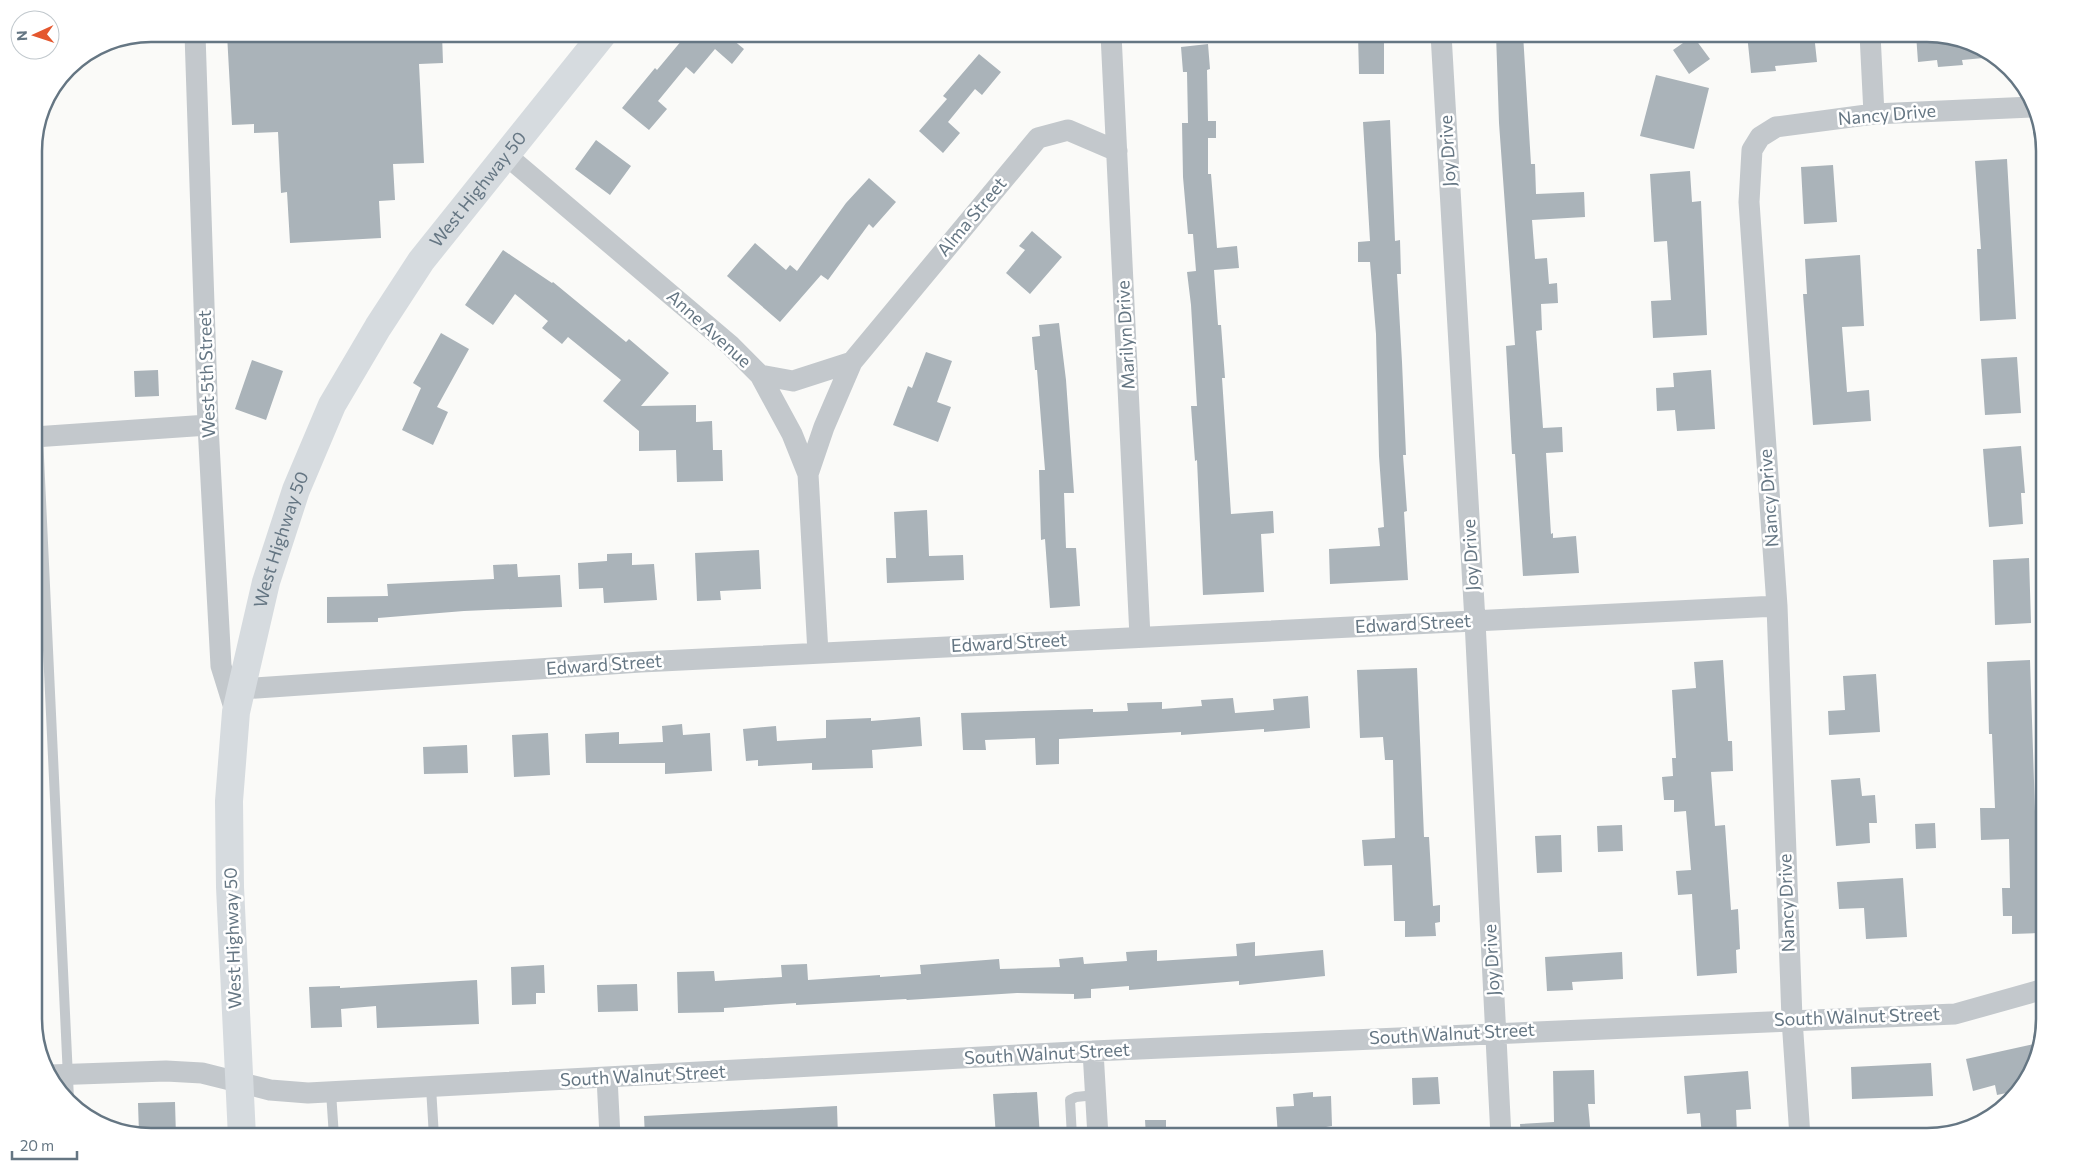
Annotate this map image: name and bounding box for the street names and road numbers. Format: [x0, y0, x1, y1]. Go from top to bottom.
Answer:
street label: Nancy Drive [1837, 99, 1937, 129]
street label: Joy Drive [1434, 115, 1460, 188]
street label: West Highway 50 [425, 127, 531, 251]
street label: Alma Street [932, 172, 1011, 260]
street label: Marilyn Drive [1111, 280, 1139, 390]
street label: Anne Avenue [663, 285, 756, 372]
street label: West 5th Street [193, 310, 219, 438]
street label: Nancy Drive [1754, 448, 1782, 548]
street label: West Highway 50 [248, 468, 313, 610]
street label: Joy Drive [1457, 519, 1483, 592]
street label: Edward Street [1354, 609, 1472, 637]
street label: Edward Street [950, 628, 1068, 656]
street label: Edward Street [545, 649, 663, 679]
street label: Nancy Drive [1773, 853, 1799, 953]
street label: West Highway 50 [219, 867, 245, 1009]
street label: Joy Drive [1478, 924, 1504, 997]
street label: South Walnut Street [1774, 1002, 1940, 1030]
street label: South Walnut Street [1368, 1018, 1535, 1048]
street label: South Walnut Street [963, 1038, 1130, 1068]
street label: South Walnut Street [559, 1060, 726, 1090]

